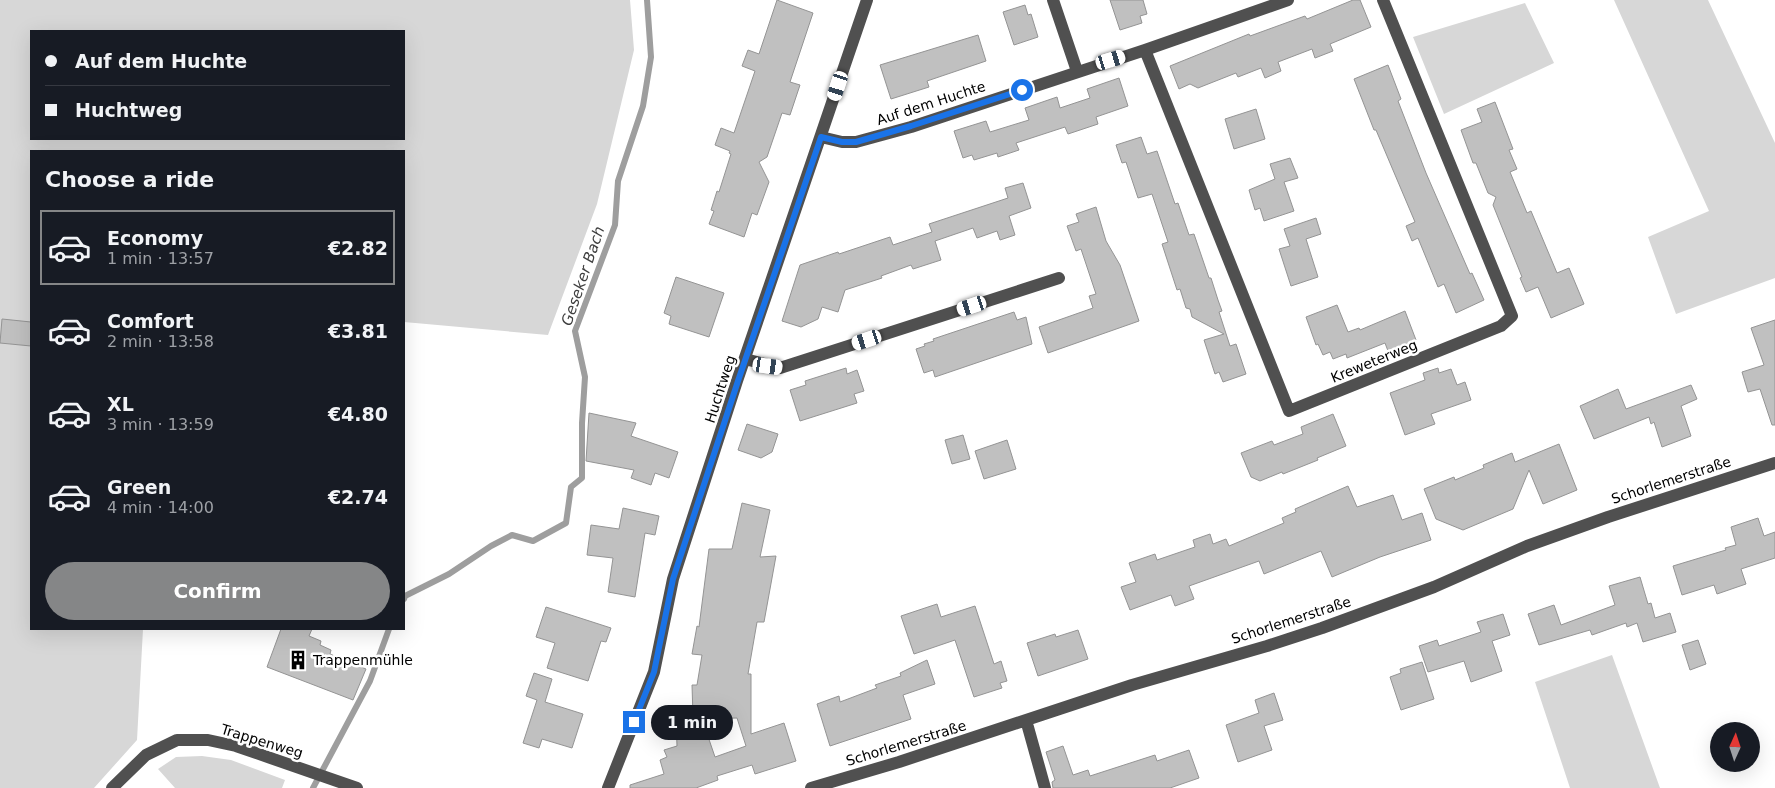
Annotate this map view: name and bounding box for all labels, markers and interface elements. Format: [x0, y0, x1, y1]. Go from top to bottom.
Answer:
car [1094, 48, 1127, 72]
text: Auf dem Huchte [75, 50, 247, 72]
car [826, 69, 849, 103]
street label: Auf dem Huchte [875, 78, 987, 128]
route start [1011, 79, 1033, 101]
text: Huchtweg [75, 99, 182, 121]
text: Choose a ride [45, 167, 214, 192]
water label: Geseker Bach [558, 224, 608, 328]
icon: car [47, 225, 92, 270]
text: Economy [107, 227, 203, 249]
text: €2.82 [328, 237, 388, 259]
text: 1 min · 13:57 [107, 249, 214, 268]
car [955, 294, 988, 318]
icon: car [47, 308, 92, 353]
text: Comfort [107, 310, 194, 332]
text: €3.81 [328, 320, 388, 342]
car [850, 328, 883, 352]
text: 2 min · 13:58 [107, 332, 214, 351]
street label: Kreweterweg [1328, 336, 1420, 386]
street label: Huchtweg [702, 353, 738, 425]
car [752, 356, 783, 376]
icon: car [47, 391, 92, 436]
text: XL [107, 393, 134, 415]
text: €4.80 [328, 403, 388, 425]
text: 3 min · 13:59 [107, 415, 214, 434]
street label: Schorlemerstraße [1609, 453, 1733, 507]
icon: car [47, 474, 92, 519]
text: Green [107, 476, 171, 498]
text: €2.74 [328, 486, 388, 508]
text: 4 min · 14:00 [107, 498, 214, 517]
button: Confirm [45, 562, 390, 620]
street label: Schorlemerstraße [1229, 593, 1353, 647]
building icon: Trappenmühle [287, 649, 309, 671]
place label: Trappenmühle [312, 652, 413, 668]
callout: 1 min [652, 704, 734, 740]
route end [623, 711, 645, 733]
text: 1 min [667, 713, 717, 732]
street label: Schorlemerstraße [844, 717, 968, 769]
street label: Trappenweg [218, 721, 305, 761]
north arrow [1710, 722, 1760, 772]
map controls [1710, 722, 1760, 772]

